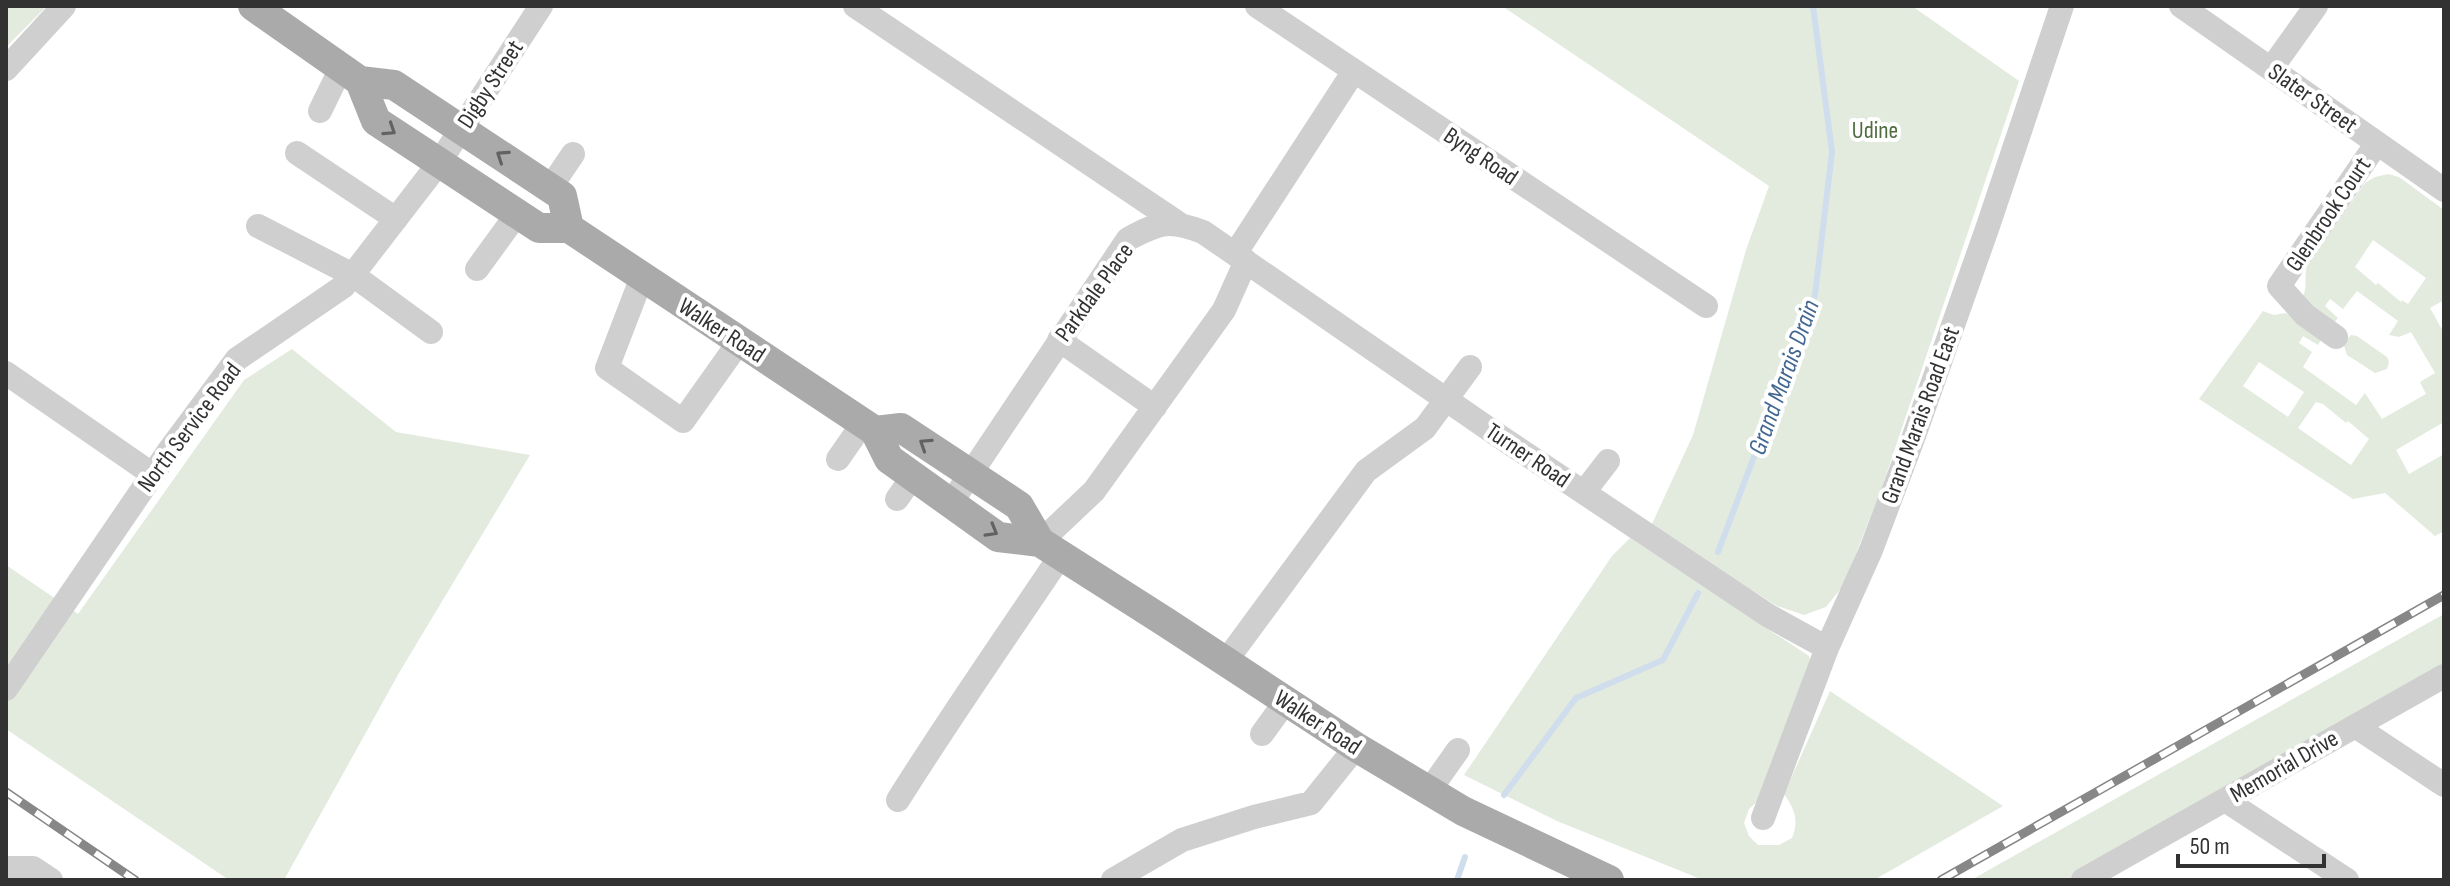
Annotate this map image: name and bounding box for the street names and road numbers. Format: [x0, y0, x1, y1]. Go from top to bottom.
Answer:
street label: Digby Street [451, 35, 530, 134]
street label: Slater Street [2263, 57, 2363, 140]
street label: Byng Road [1438, 121, 1523, 192]
street label: Glenbrook Court [2280, 152, 2377, 277]
street label: Parkdale Place [1049, 237, 1140, 347]
street label: Walker Road [673, 292, 771, 369]
street label: Grand Marais Road East [1875, 323, 1966, 508]
street label: North Service Road [131, 357, 247, 498]
street label: Turner Road [1480, 417, 1575, 494]
street label: Walker Road [1269, 684, 1367, 761]
street label: Memorial Drive [2225, 724, 2343, 809]

